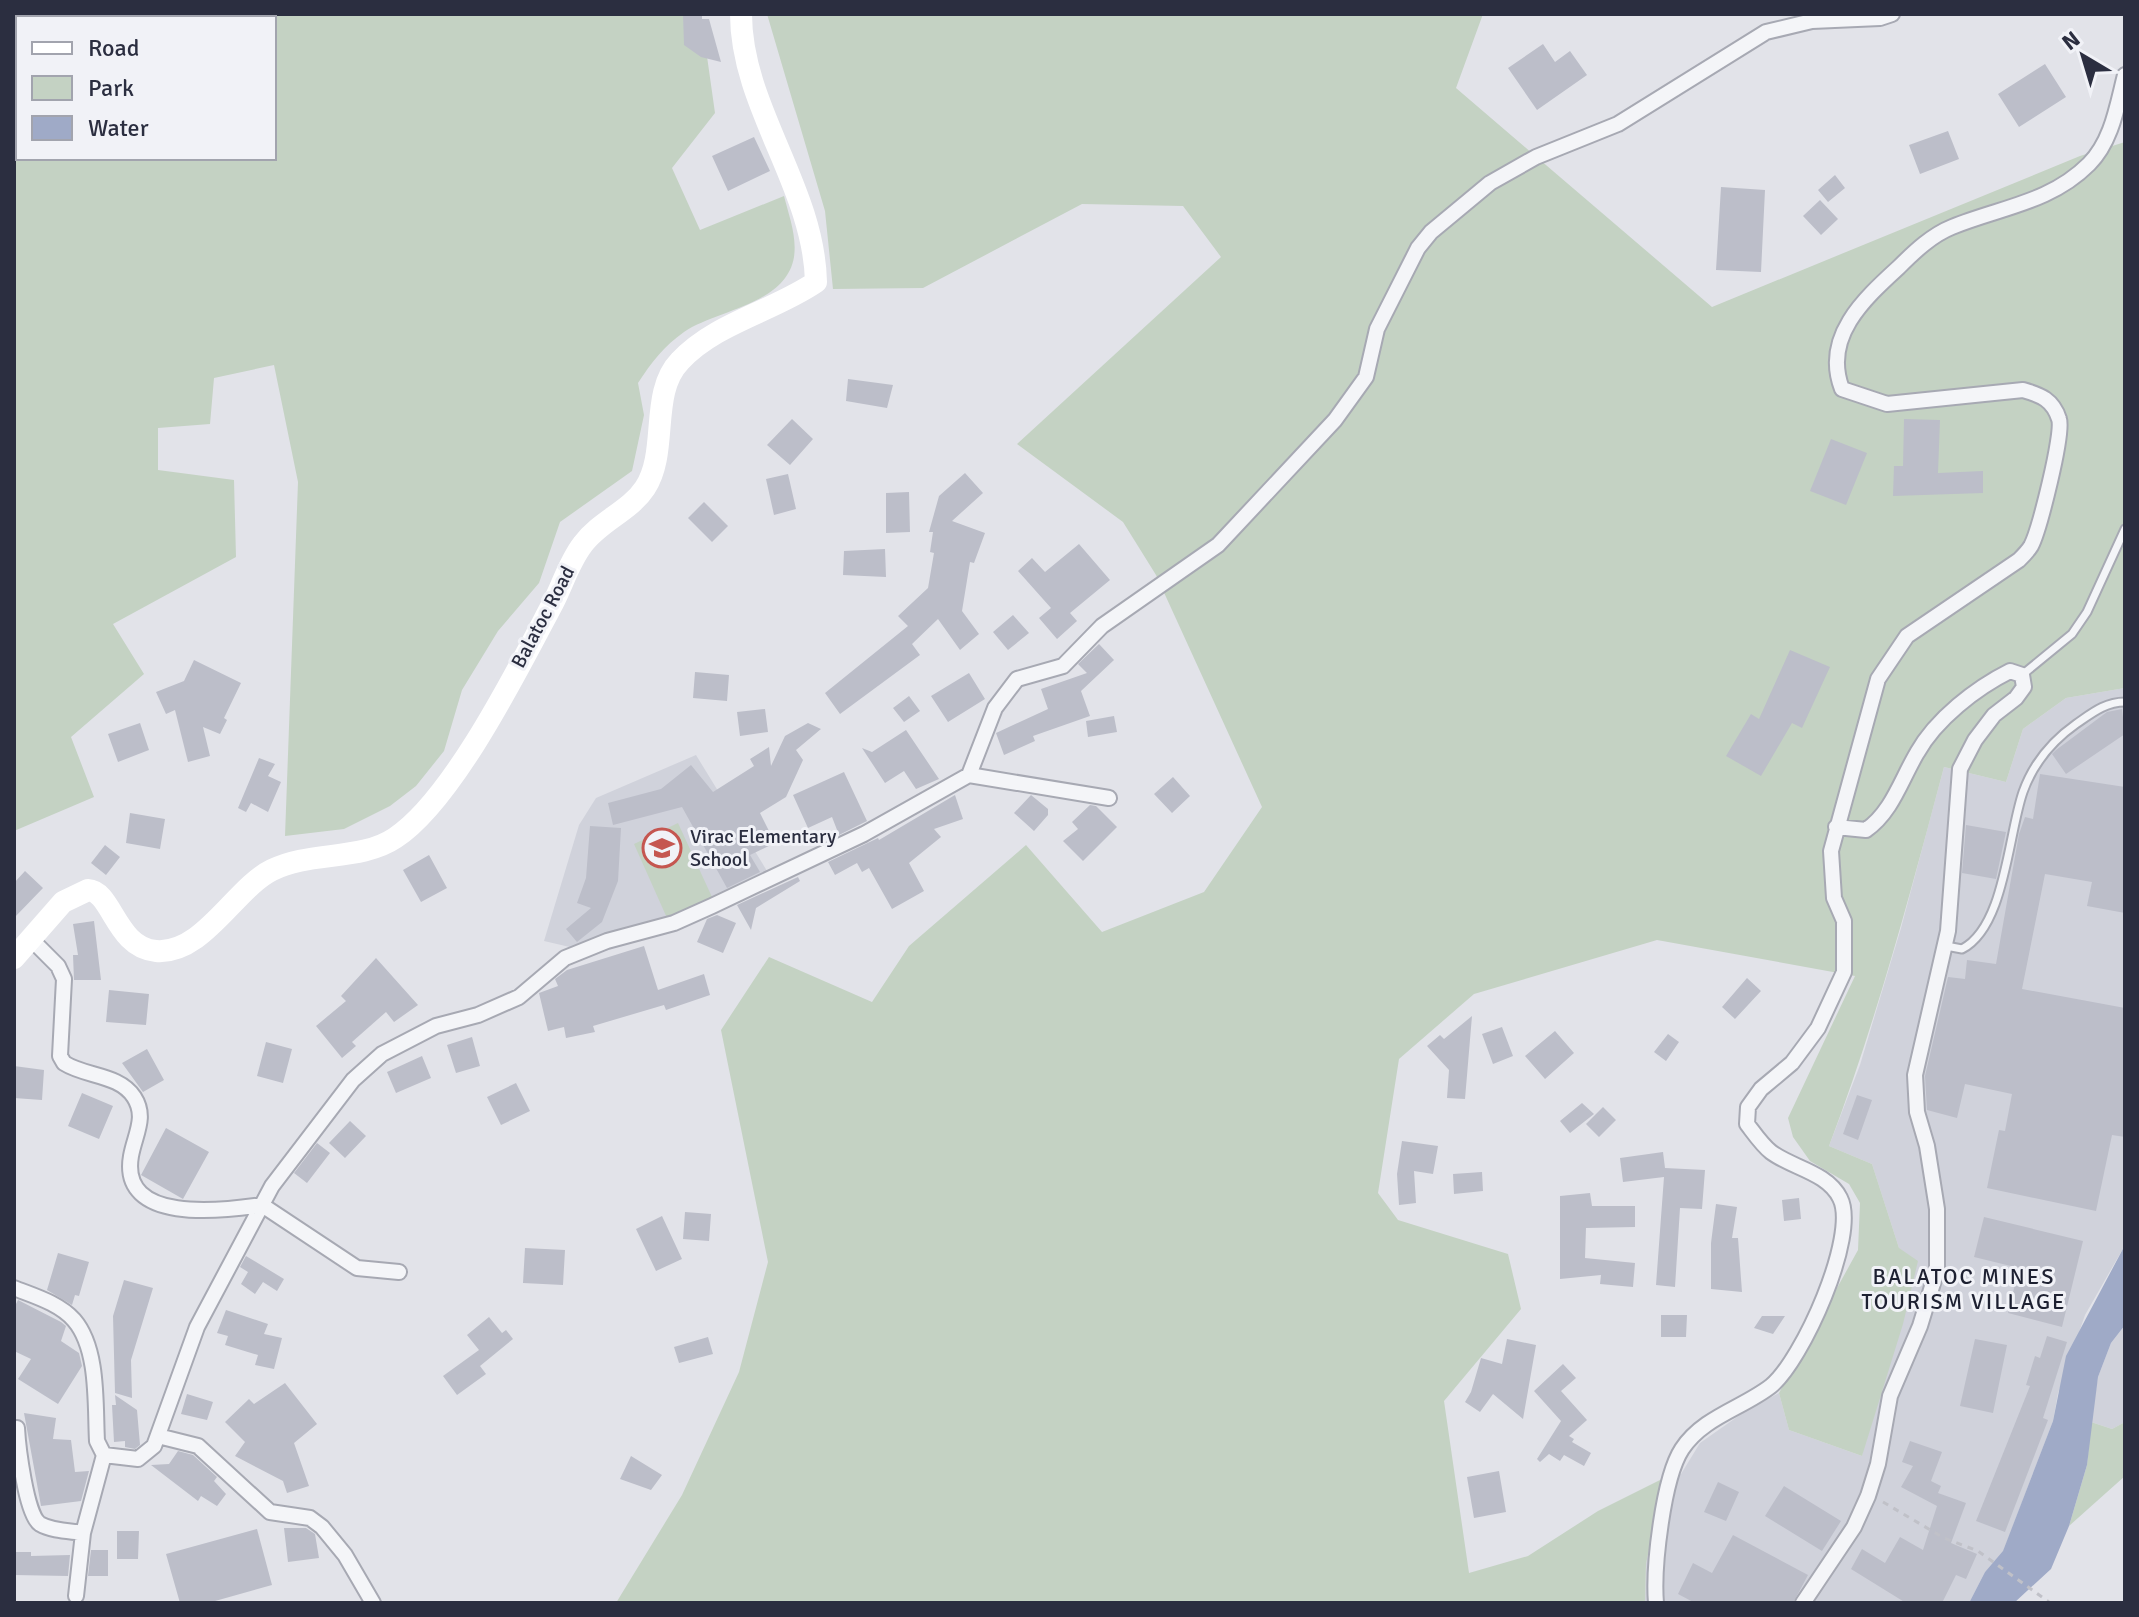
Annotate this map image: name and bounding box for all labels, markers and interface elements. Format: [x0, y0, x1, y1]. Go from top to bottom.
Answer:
legend [16, 16, 276, 160]
north arrow [2043, 16, 2123, 96]
text: N [2057, 25, 2085, 56]
text: Road [88, 33, 139, 63]
text: Park [88, 73, 134, 103]
text: Water [88, 113, 149, 143]
street label: Balatoc Road [506, 562, 580, 672]
place label: Virac Elementary School [690, 824, 837, 872]
school or university icon: Virac Elementary School [641, 827, 683, 869]
district label: BALATOC MINES TOURISM VILLAGE [1861, 1263, 2067, 1315]

